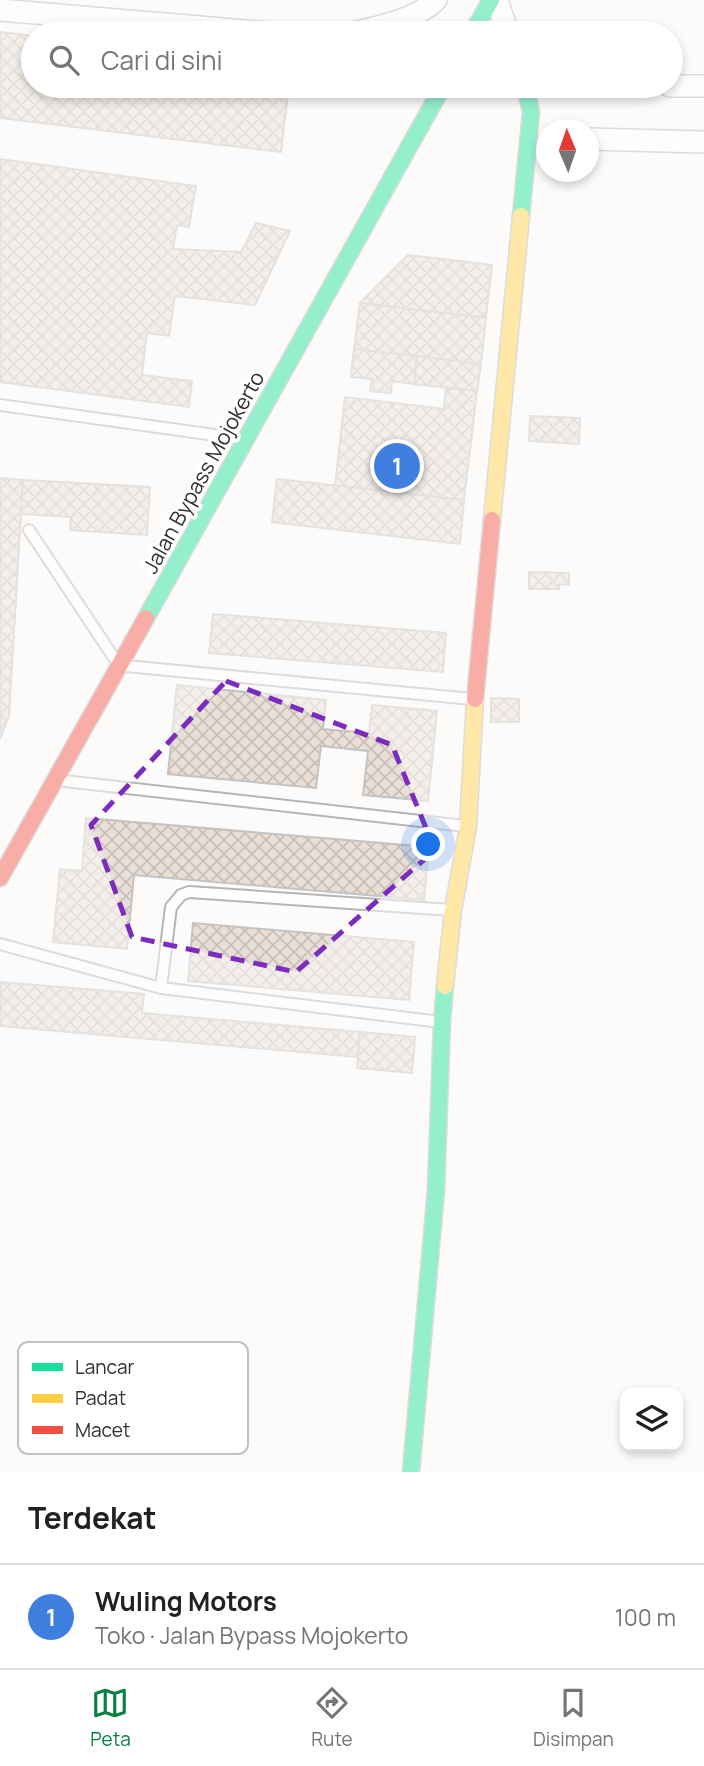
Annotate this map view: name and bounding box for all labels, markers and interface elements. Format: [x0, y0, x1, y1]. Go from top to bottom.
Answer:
search box [21, 21, 683, 98]
icon: search [45, 41, 83, 79]
text: Cari di sini [101, 42, 223, 78]
north arrow [536, 119, 599, 182]
street label: Jalan Bypass Mojokerto [136, 366, 270, 578]
pin: 1 [374, 440, 420, 492]
your location [411, 827, 445, 861]
legend [18, 1342, 248, 1454]
text: Lancar [75, 1354, 134, 1380]
text: Padat [75, 1385, 126, 1411]
map controls [620, 1388, 683, 1451]
button: layers [620, 1388, 683, 1451]
text: Macet [75, 1417, 130, 1443]
text: Terdekat [28, 1497, 157, 1538]
text: Wuling Motors [95, 1583, 277, 1619]
text: 1 [46, 1601, 56, 1633]
text: 100 m [615, 1601, 676, 1633]
text: Toko · Jalan Bypass Mojokerto [95, 1619, 408, 1651]
tab: Peta [90, 1684, 131, 1752]
tab: Rute [311, 1684, 353, 1752]
tab: Disimpan [533, 1684, 614, 1752]

